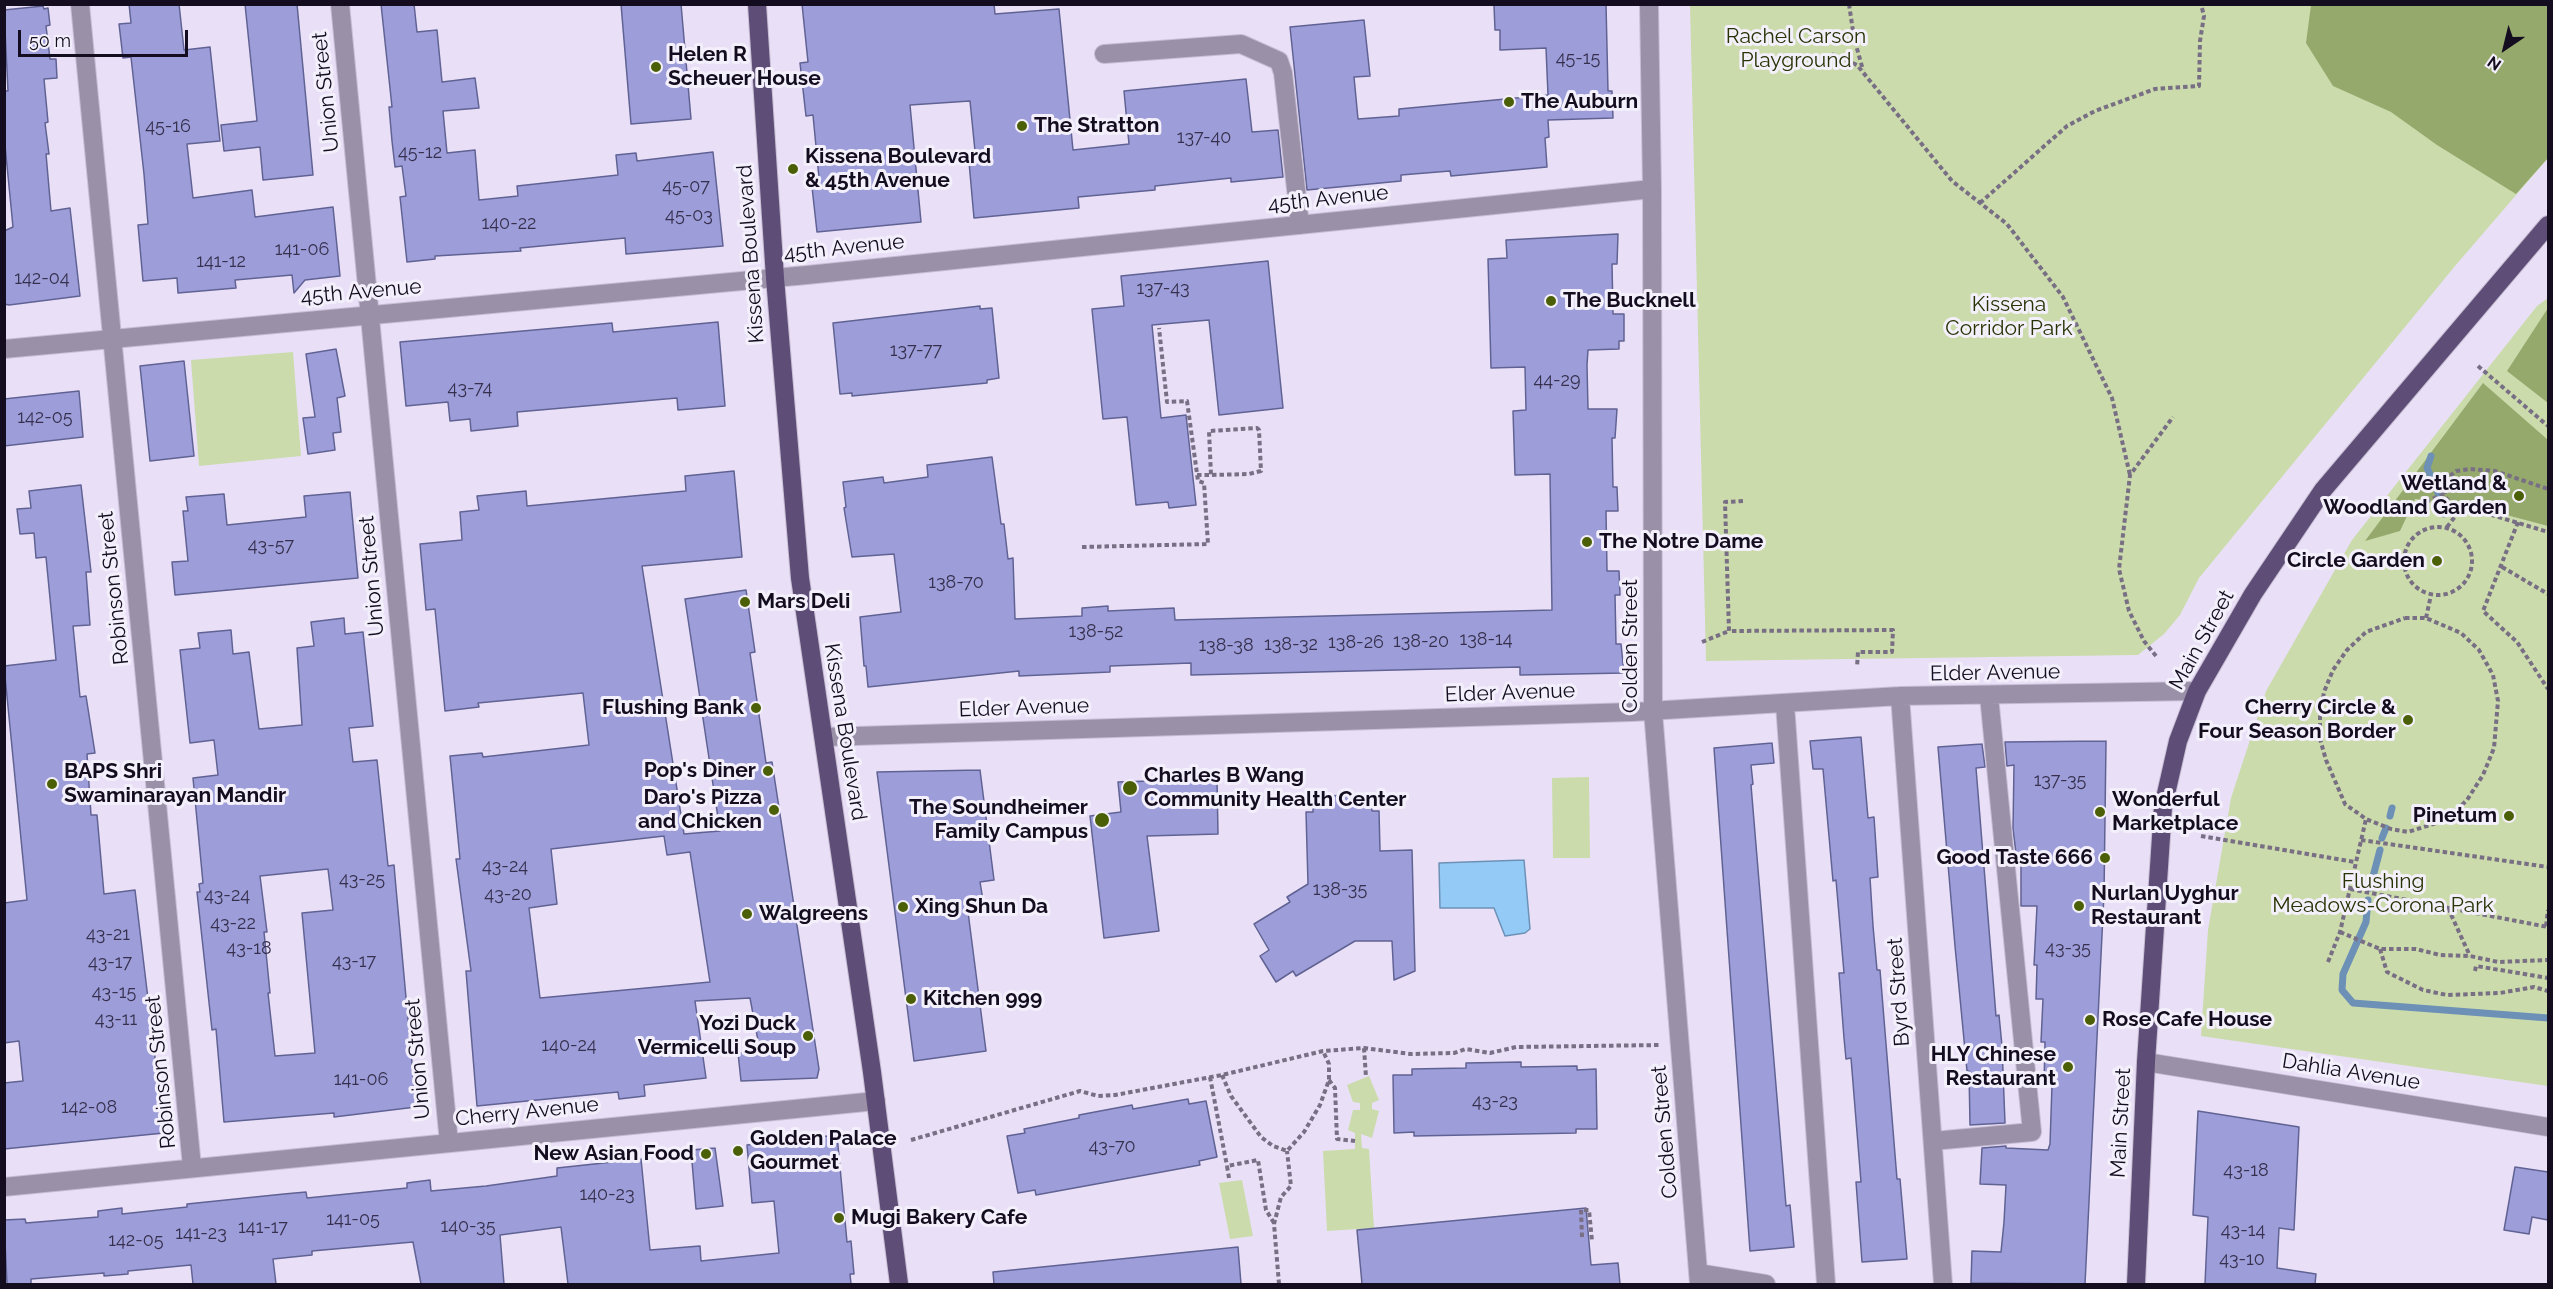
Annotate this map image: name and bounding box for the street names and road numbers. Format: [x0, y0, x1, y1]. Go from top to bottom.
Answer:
street label: Union Street [307, 31, 345, 153]
street label: Kissena Boulevard [732, 164, 770, 344]
street label: 45th Avenue [1266, 180, 1390, 218]
street label: 45th Avenue [782, 229, 906, 267]
street label: 45th Avenue [300, 274, 422, 310]
street label: Robinson Street [93, 510, 135, 666]
street label: Union Street [354, 515, 390, 637]
street label: Colden Street [1618, 579, 1644, 713]
street label: Main Street [2164, 586, 2240, 694]
street label: Kissena Boulevard [819, 642, 871, 822]
street label: Elder Avenue [1930, 659, 2060, 687]
street label: Elder Avenue [1444, 678, 1576, 708]
street label: Elder Avenue [958, 693, 1090, 723]
street label: Byrd Street [1883, 937, 1915, 1047]
street label: Robinson Street [140, 994, 182, 1150]
street label: Union Street [400, 998, 436, 1120]
street label: Dahlia Avenue [2280, 1049, 2422, 1095]
street label: Colden Street [1647, 1064, 1683, 1200]
street label: Main Street [2106, 1067, 2136, 1179]
street label: Cherry Avenue [454, 1092, 600, 1132]

